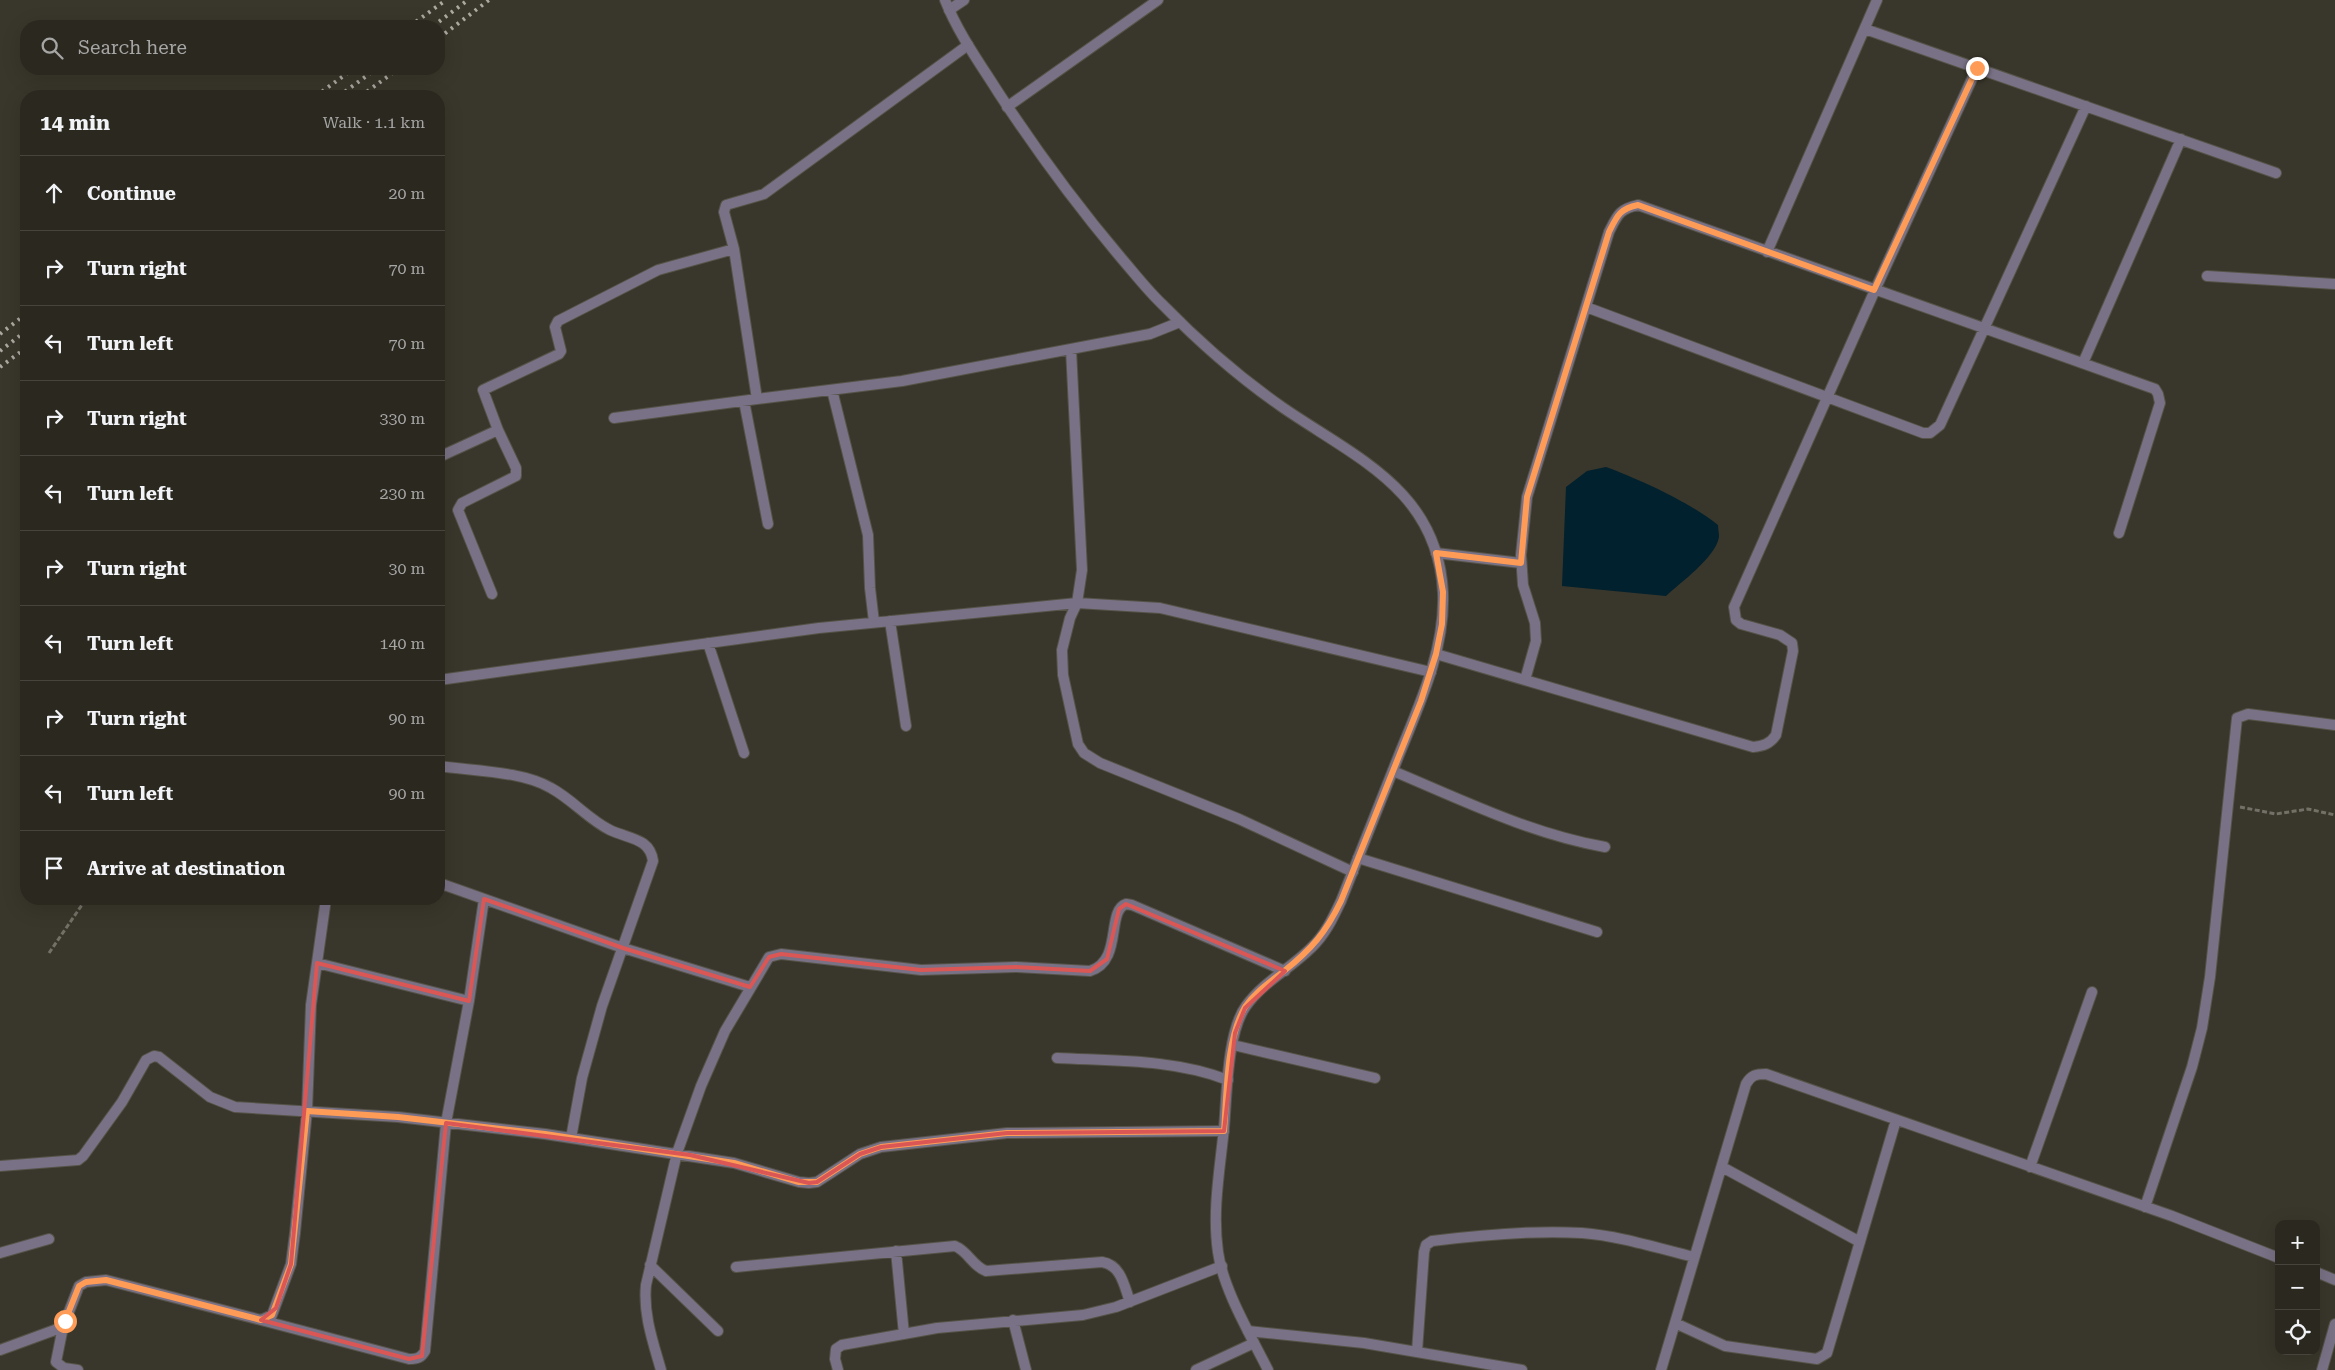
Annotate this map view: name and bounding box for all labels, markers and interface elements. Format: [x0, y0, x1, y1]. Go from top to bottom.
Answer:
search box [20, 20, 445, 75]
icon: search [38, 34, 66, 62]
text: Search here [78, 36, 187, 59]
route end [1966, 57, 1989, 80]
text: 14 min [40, 111, 110, 135]
text: Walk · 1.1 km [323, 113, 425, 132]
icon: ahead [40, 179, 68, 207]
text: Continue [87, 182, 176, 205]
text: 20 m [388, 184, 425, 203]
icon: right [40, 254, 68, 282]
text: Turn right [87, 257, 187, 280]
text: 70 m [388, 259, 425, 278]
icon: left [40, 329, 68, 357]
text: Turn left [87, 332, 173, 355]
text: 70 m [388, 334, 425, 353]
icon: right [40, 404, 68, 432]
text: Turn right [87, 407, 187, 430]
text: 330 m [379, 409, 425, 428]
icon: left [40, 479, 68, 507]
text: Turn left [87, 482, 173, 505]
text: 230 m [379, 484, 425, 503]
icon: right [40, 554, 68, 582]
text: Turn right [87, 557, 187, 580]
text: 30 m [388, 559, 425, 578]
icon: left [40, 629, 68, 657]
text: Turn left [87, 632, 173, 655]
text: 140 m [379, 634, 425, 653]
icon: right [40, 704, 68, 732]
text: Turn right [87, 707, 187, 730]
text: 90 m [388, 709, 425, 728]
icon: left [40, 779, 68, 807]
text: Turn left [87, 782, 173, 805]
text: 90 m [388, 784, 425, 803]
icon: arrive [40, 854, 68, 882]
text: Arrive at destination [87, 857, 285, 880]
map controls [2275, 1220, 2320, 1355]
button: + [2275, 1220, 2320, 1265]
button: − [2275, 1265, 2320, 1310]
route start [54, 1310, 77, 1333]
button: locate [2275, 1310, 2320, 1355]

